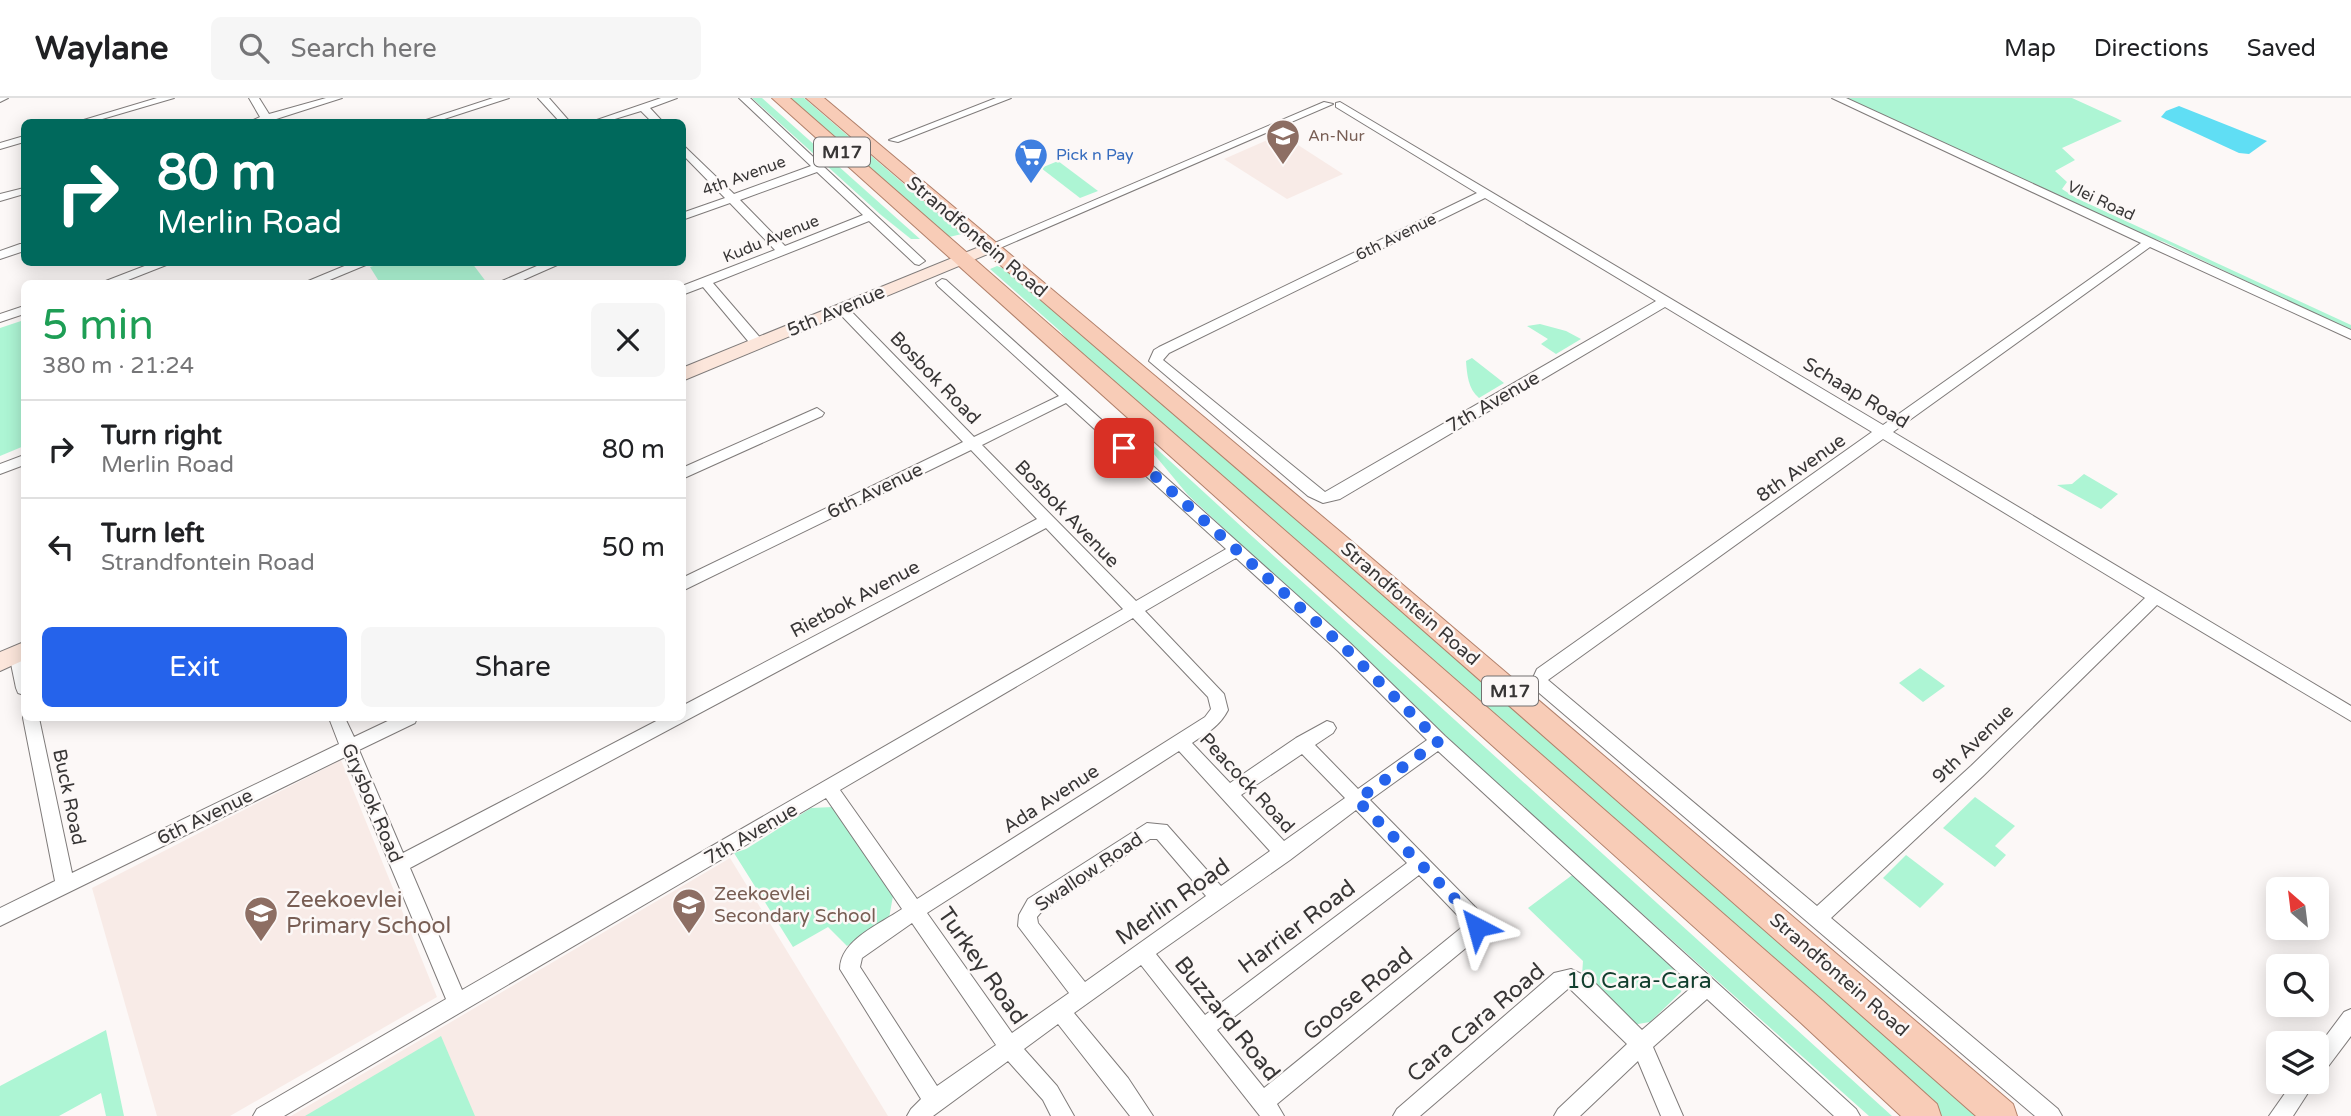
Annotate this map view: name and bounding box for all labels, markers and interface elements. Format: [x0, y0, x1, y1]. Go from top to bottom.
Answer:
search box [211, 17, 701, 80]
text: Waylane [35, 29, 169, 68]
icon: search [235, 29, 273, 67]
text: Search here [291, 33, 437, 64]
text: Map [2004, 34, 2056, 63]
text: Directions [2094, 34, 2209, 63]
text: Saved [2247, 34, 2316, 63]
school or university icon: An-Nur [1264, 117, 1302, 166]
place label: An-Nur [1308, 126, 1365, 146]
supermarket icon: Pick n Pay [1012, 136, 1050, 185]
road number: M17 [814, 138, 870, 166]
text: 80 m [157, 144, 276, 203]
place label: Pick n Pay [1056, 145, 1134, 165]
icon: right [42, 147, 133, 238]
street label: 4th Avenue [700, 152, 788, 200]
street label: Strandfontein Road [902, 172, 1052, 302]
street label: Vlei Road [2064, 177, 2138, 225]
text: Merlin Road [157, 204, 342, 242]
street label: 6th Avenue [1352, 209, 1440, 265]
street label: Kudu Avenue [720, 211, 822, 267]
street label: 5th Avenue [784, 281, 888, 341]
text: 5 min [42, 300, 154, 351]
button: close [591, 303, 665, 377]
street label: Bosbok Road [885, 327, 985, 429]
text: 380 m · 21:24 [42, 352, 194, 380]
street label: Schaap Road [1799, 353, 1913, 433]
street label: 7th Avenue [1443, 367, 1543, 437]
pin [1094, 418, 1154, 478]
text: Turn right [101, 420, 222, 451]
icon: arrive [1105, 429, 1143, 467]
street label: 8th Avenue [1752, 429, 1850, 507]
icon: right [42, 430, 80, 468]
text: 80 m [602, 434, 665, 465]
text: Merlin Road [101, 451, 234, 479]
street label: Bosbok Avenue [1010, 456, 1124, 572]
street label: 6th Avenue [824, 458, 926, 524]
text: Turn left [101, 518, 204, 549]
icon: left [42, 528, 80, 566]
text: 50 m [602, 532, 665, 563]
street label: Strandfontein Road [1336, 538, 1484, 670]
text: Strandfontein Road [101, 549, 315, 577]
street label: Rietbok Avenue [787, 556, 923, 642]
button: Exit [42, 627, 347, 707]
button: Share [361, 627, 665, 707]
road number: M17 [1482, 676, 1538, 706]
street label: 9th Avenue [1928, 700, 2018, 788]
street label: Peacock Road [1195, 728, 1299, 838]
street label: Grysbok Road [337, 740, 407, 866]
street label: Buck Road [48, 747, 90, 847]
street label: Ada Avenue [999, 760, 1103, 838]
street label: 6th Avenue [154, 784, 256, 850]
street label: 7th Avenue [701, 799, 801, 869]
street label: Swallow Road [1031, 828, 1147, 916]
street label: Merlin Road [1111, 852, 1235, 952]
street label: Harrier Road [1233, 874, 1361, 980]
north arrow [2266, 877, 2329, 940]
map controls [2266, 877, 2329, 1094]
place label: Zeekoevlei Secondary School [714, 883, 876, 927]
place label: Zeekoevlei Primary School [286, 886, 451, 940]
school or university icon: Zeekoevlei Secondary School [670, 886, 708, 935]
position arrow [1440, 890, 1514, 964]
school or university icon: Zeekoevlei Primary School [242, 894, 280, 943]
street label: Turkey Road [931, 902, 1033, 1030]
street label: Strandfontein Road [1765, 909, 1913, 1041]
street label: Goose Road [1297, 941, 1419, 1047]
street label: Buzzard Road [1168, 951, 1286, 1087]
button: search [2266, 954, 2329, 1017]
street label: Cara Cara Road [1401, 957, 1551, 1089]
park label: 10 Cara-Cara [1566, 967, 1712, 995]
button: layers [2266, 1031, 2329, 1094]

